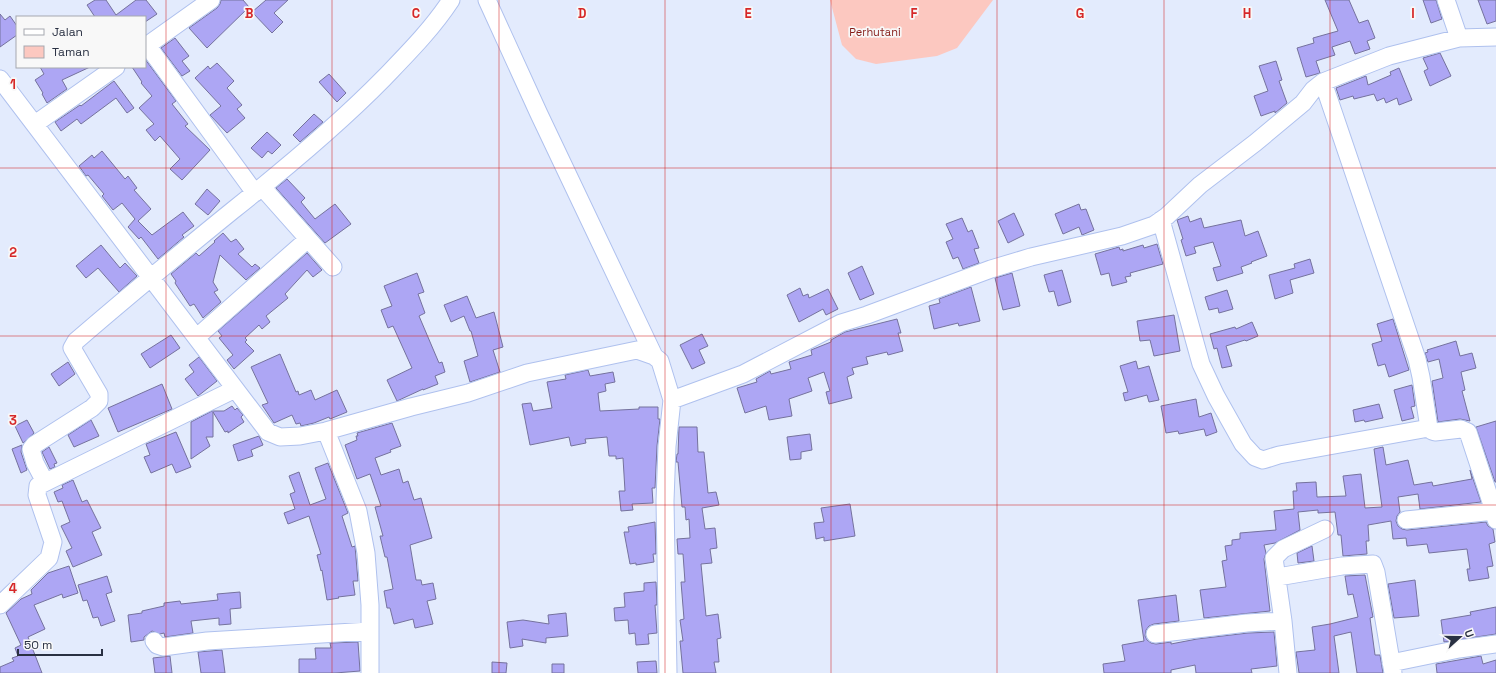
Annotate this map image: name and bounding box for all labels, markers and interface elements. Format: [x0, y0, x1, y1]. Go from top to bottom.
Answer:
text: B [245, 5, 254, 22]
text: C [412, 5, 420, 22]
text: D [578, 5, 587, 22]
text: E [744, 5, 752, 22]
text: F [911, 5, 918, 22]
text: G [1076, 5, 1084, 22]
text: H [1243, 5, 1251, 22]
text: I [1411, 5, 1415, 22]
legend [16, 16, 146, 68]
text: Jalan [52, 24, 83, 40]
park label: Perhutani [849, 25, 901, 39]
text: Taman [52, 44, 89, 60]
text: 1 [10, 76, 16, 93]
text: 2 [9, 244, 17, 261]
text: 3 [9, 412, 17, 429]
text: 4 [9, 580, 17, 597]
north arrow [1440, 617, 1480, 657]
text: U [1461, 627, 1477, 639]
scale bar [18, 631, 102, 657]
text: 50 m [24, 637, 52, 653]

